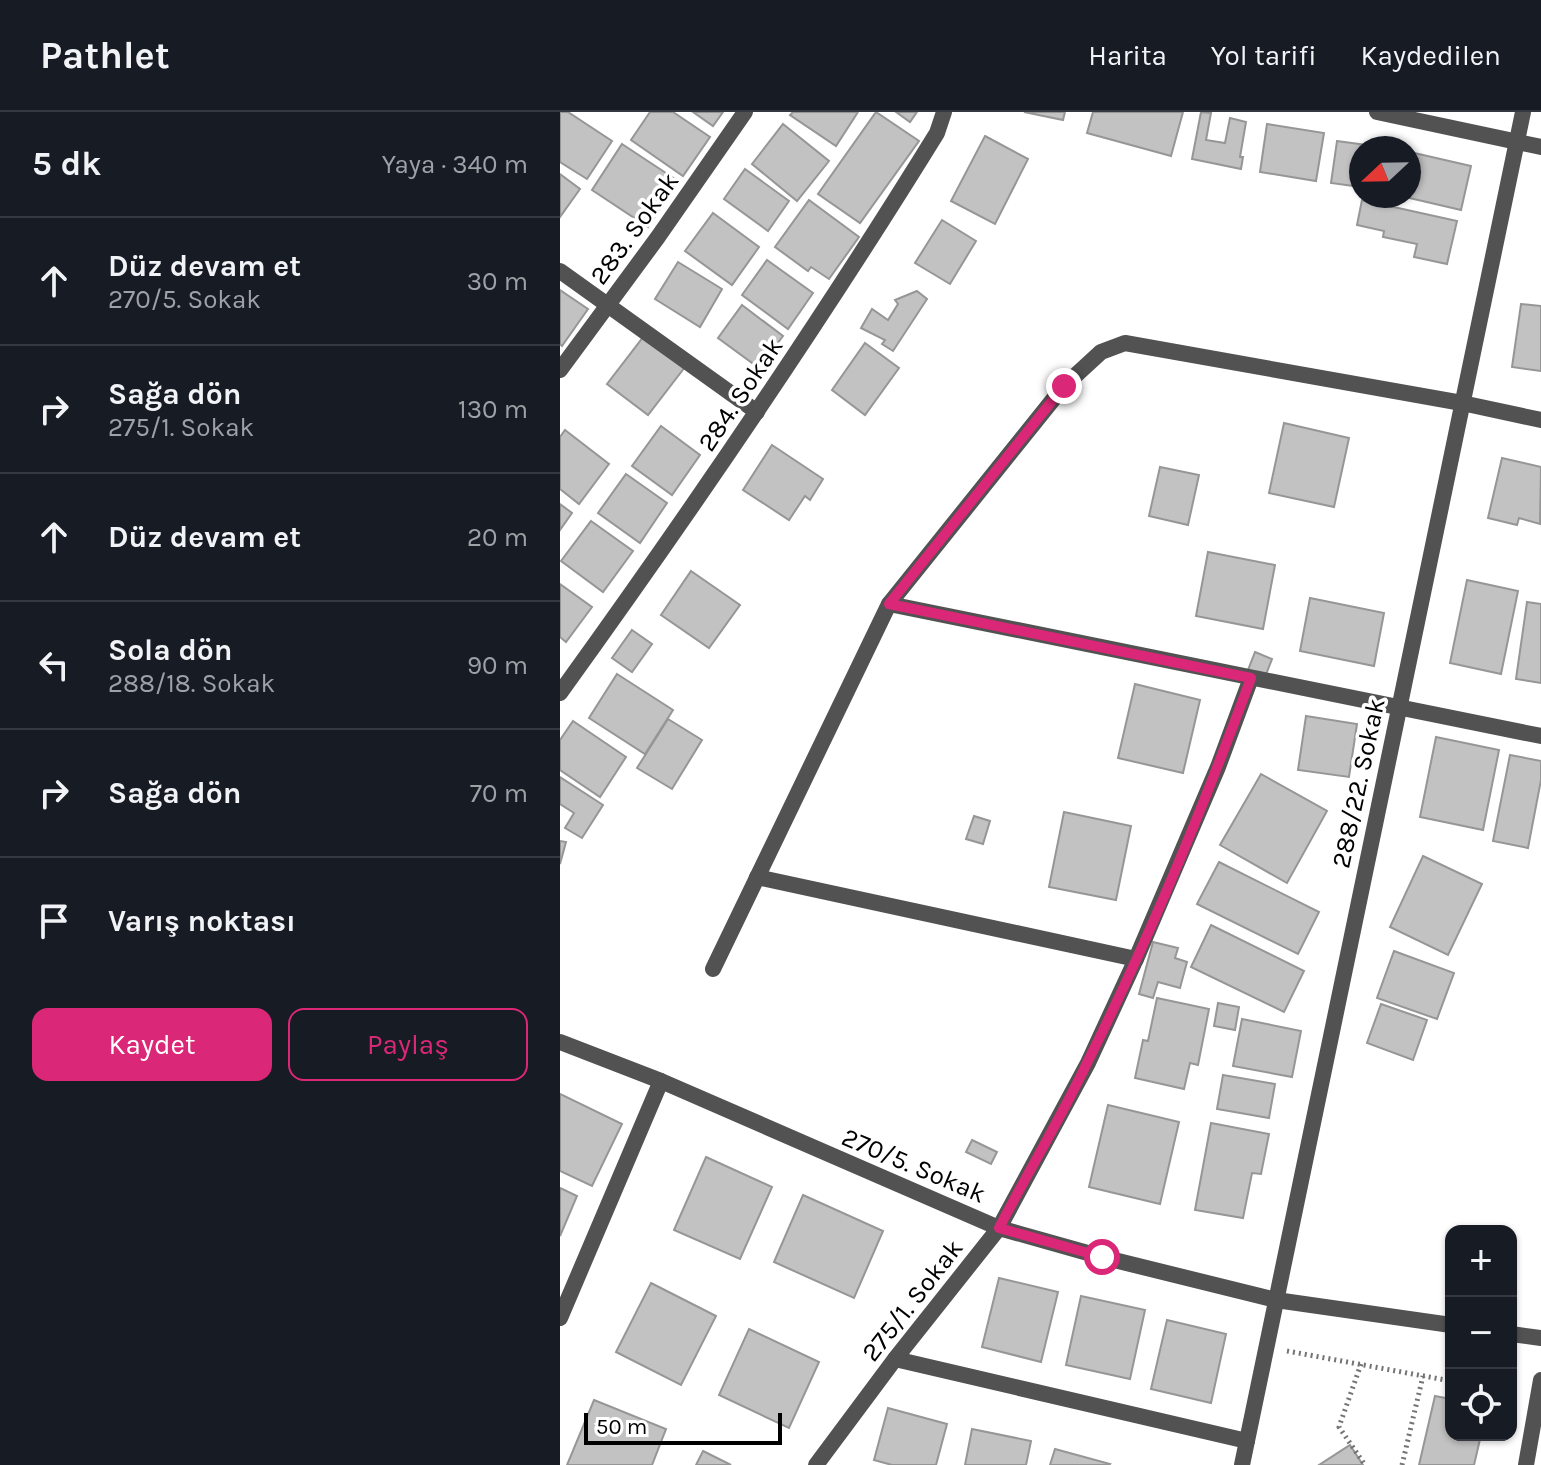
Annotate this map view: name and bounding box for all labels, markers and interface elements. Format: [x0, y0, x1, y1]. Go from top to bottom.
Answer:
text: Pathlet [40, 33, 170, 78]
text: Harita [1088, 39, 1167, 72]
text: Yol tarifi [1211, 39, 1317, 72]
text: Kaydedilen [1361, 39, 1501, 72]
north arrow [1349, 136, 1421, 208]
text: 5 dk [32, 144, 101, 184]
text: Yaya · 340 m [382, 149, 528, 180]
street label: 283. Sokak [583, 166, 685, 290]
text: Düz devam et [108, 248, 301, 284]
icon: ahead [32, 259, 76, 303]
text: 30 m [467, 266, 528, 297]
text: 270/5. Sokak [108, 284, 261, 315]
street label: 284. Sokak [691, 332, 790, 457]
route end [1046, 368, 1082, 404]
text: Sağa dön [108, 376, 241, 412]
icon: right [32, 387, 76, 431]
text: 130 m [458, 394, 528, 425]
text: 275/1. Sokak [108, 412, 254, 443]
icon: ahead [32, 515, 76, 559]
text: Düz devam et [108, 519, 301, 555]
text: 20 m [467, 522, 528, 553]
text: Sola dön [108, 632, 232, 668]
icon: left [32, 643, 76, 687]
text: 90 m [467, 650, 528, 681]
text: 288/18. Sokak [108, 668, 275, 699]
street label: 288/22. Sokak [1325, 695, 1392, 871]
icon: right [32, 771, 76, 815]
text: Sağa dön [108, 775, 241, 811]
text: 70 m [470, 778, 528, 809]
icon: arrive [32, 899, 76, 943]
text: Varış noktası [108, 903, 296, 939]
button: Kaydet [32, 1008, 272, 1081]
button: Paylaş [288, 1008, 528, 1081]
street label: 270/5. Sokak [837, 1121, 990, 1210]
map controls [1445, 1225, 1517, 1441]
button: + [1445, 1225, 1517, 1297]
street label: 275/1. Sokak [855, 1233, 970, 1367]
route start [1084, 1239, 1120, 1275]
button: − [1445, 1297, 1517, 1369]
button: locate [1445, 1369, 1517, 1441]
scale bar [584, 1409, 782, 1445]
text: 50 m [596, 1414, 647, 1440]

